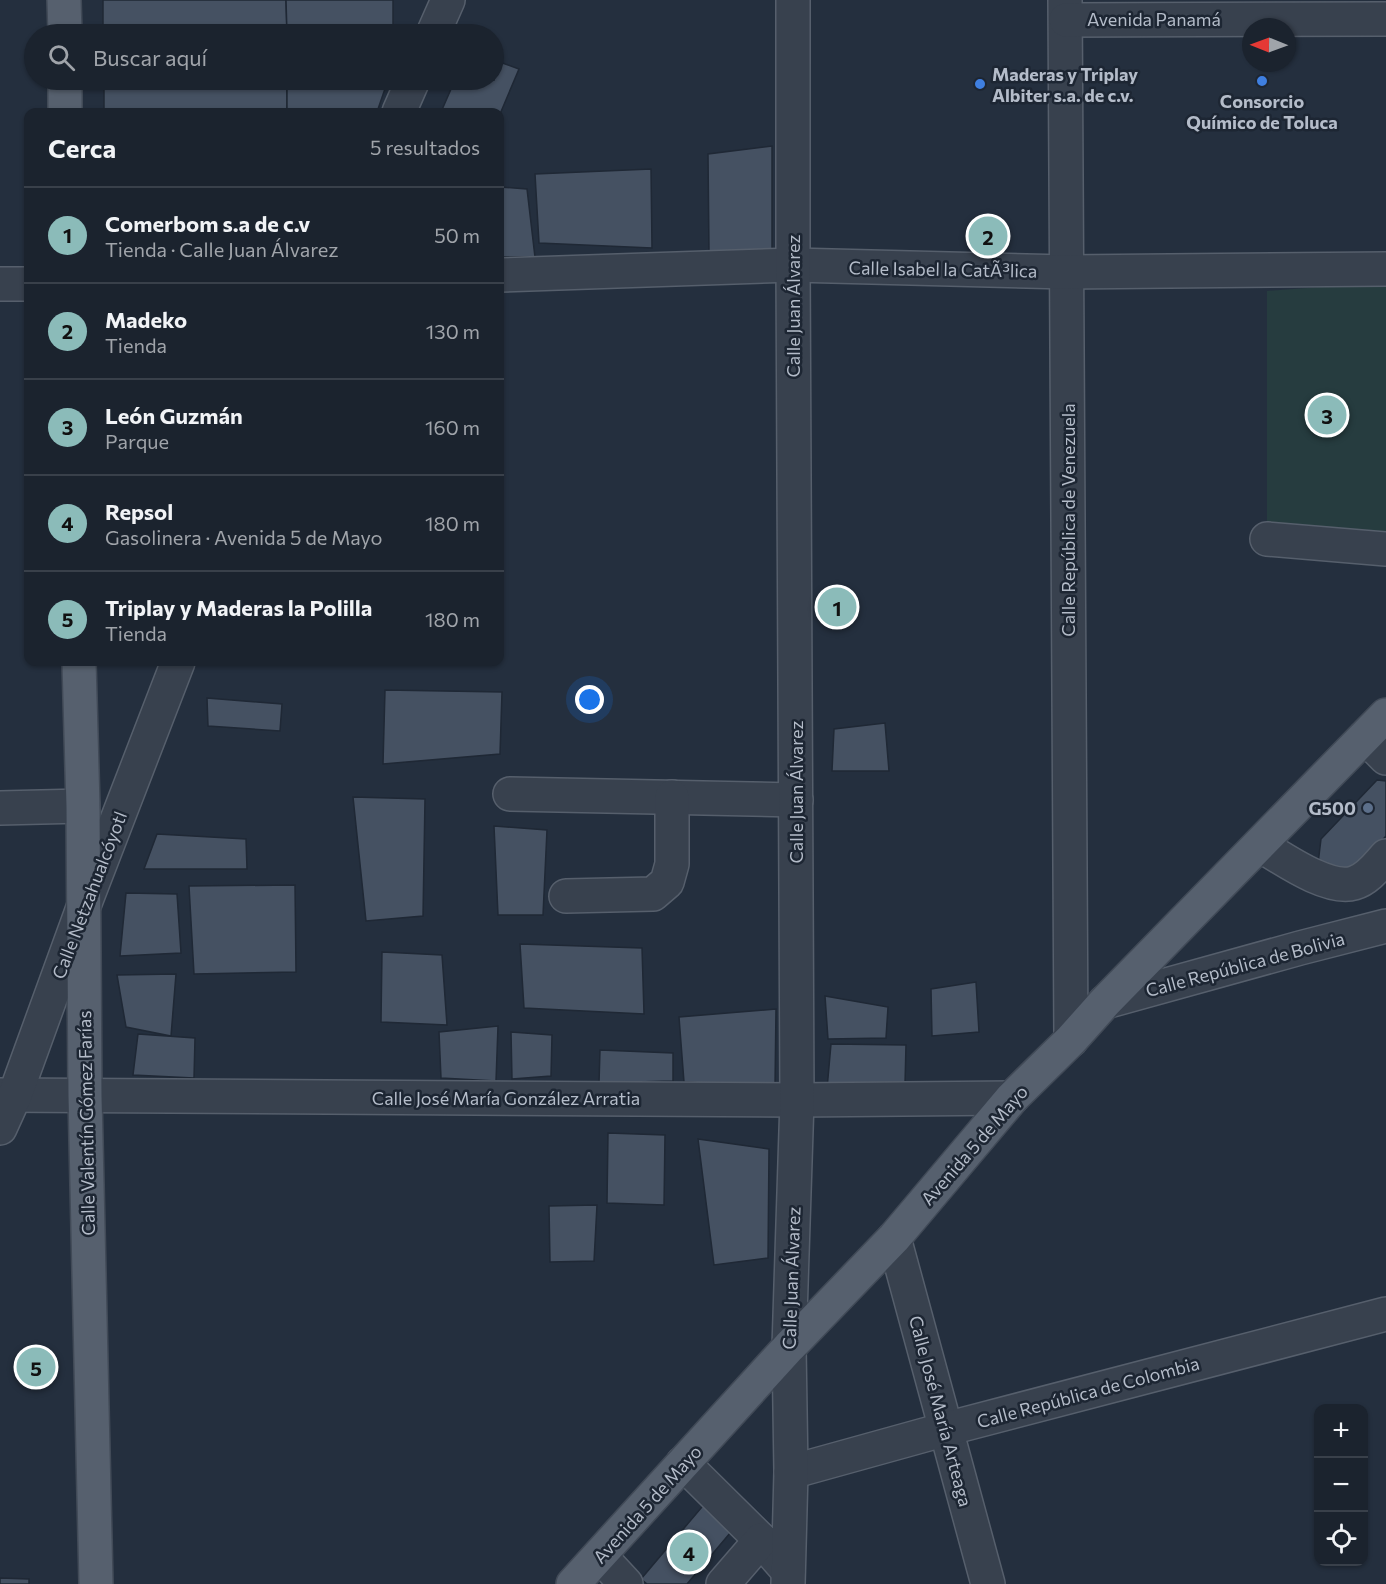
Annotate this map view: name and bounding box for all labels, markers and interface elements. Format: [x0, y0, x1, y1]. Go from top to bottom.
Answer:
street label: Avenida Panamá [1087, 8, 1221, 30]
north arrow [1242, 18, 1296, 72]
search box [24, 24, 504, 90]
icon: search [45, 41, 78, 74]
text: Buscar aquí [93, 44, 207, 71]
place label: Maderas y Triplay Albiter s.a. de c.v. [992, 63, 1138, 106]
marker: Consorcio Químico de Toluca [1255, 74, 1269, 88]
marker: Maderas y Triplay Albiter s.a. de c.v. [973, 77, 987, 91]
place label: Consorcio Químico de Toluca [1186, 90, 1338, 133]
text: Cerca [48, 132, 116, 163]
text: 5 resultados [370, 135, 480, 159]
text: Comerbom s.a de c.v [105, 210, 310, 237]
pin: 2 [968, 214, 1008, 258]
text: 1 [63, 223, 72, 247]
text: 50 m [434, 223, 480, 247]
street label: Calle Juan Álvarez [782, 234, 804, 378]
text: Tienda · Calle Juan Álvarez [105, 237, 338, 261]
street label: Calle Isabel la CatÃ³lica [849, 256, 1037, 282]
text: Madeko [105, 306, 187, 333]
text: 2 [62, 319, 73, 343]
text: 130 m [426, 319, 480, 343]
text: Tienda [105, 333, 167, 357]
pin: 3 [1308, 392, 1346, 438]
text: León Guzmán [105, 402, 243, 429]
street label: Calle República de Venezuela [1057, 403, 1079, 637]
text: 3 [62, 415, 73, 439]
text: 160 m [425, 415, 480, 439]
text: Parque [105, 429, 169, 453]
text: Repsol [105, 498, 173, 525]
text: 4 [61, 511, 74, 535]
text: 180 m [425, 511, 480, 535]
text: Gasolinera · Avenida 5 de Mayo [105, 525, 382, 549]
pin: 1 [818, 584, 856, 630]
text: Triplay y Maderas la Polilla [105, 594, 372, 621]
text: 5 [62, 607, 73, 631]
text: 180 m [425, 607, 480, 631]
text: Tienda [105, 621, 167, 645]
your location [575, 685, 604, 714]
street label: Calle Juan Álvarez [785, 720, 807, 864]
place label: G500 [1308, 797, 1356, 819]
marker: G500 [1361, 801, 1375, 815]
street label: Calle Netzahualcóyotl [47, 808, 131, 982]
street label: Calle República de Bolivia [1143, 927, 1347, 1001]
street label: Calle Valentín Gómez Farías [73, 1010, 99, 1236]
street label: Avenida 5 de Mayo [916, 1081, 1032, 1209]
street label: Calle José María González Arratia [372, 1087, 640, 1109]
street label: Calle Juan Álvarez [778, 1206, 804, 1350]
street label: Calle José María Arteaga [905, 1313, 977, 1509]
pin: 5 [16, 1344, 56, 1390]
street label: Calle República de Colombia [974, 1352, 1202, 1432]
map controls [1314, 1404, 1368, 1566]
button: + [1314, 1404, 1368, 1458]
street label: Avenida 5 de Mayo [588, 1440, 706, 1568]
button: − [1314, 1458, 1368, 1512]
button: locate [1314, 1512, 1368, 1566]
pin: 4 [670, 1530, 708, 1574]

